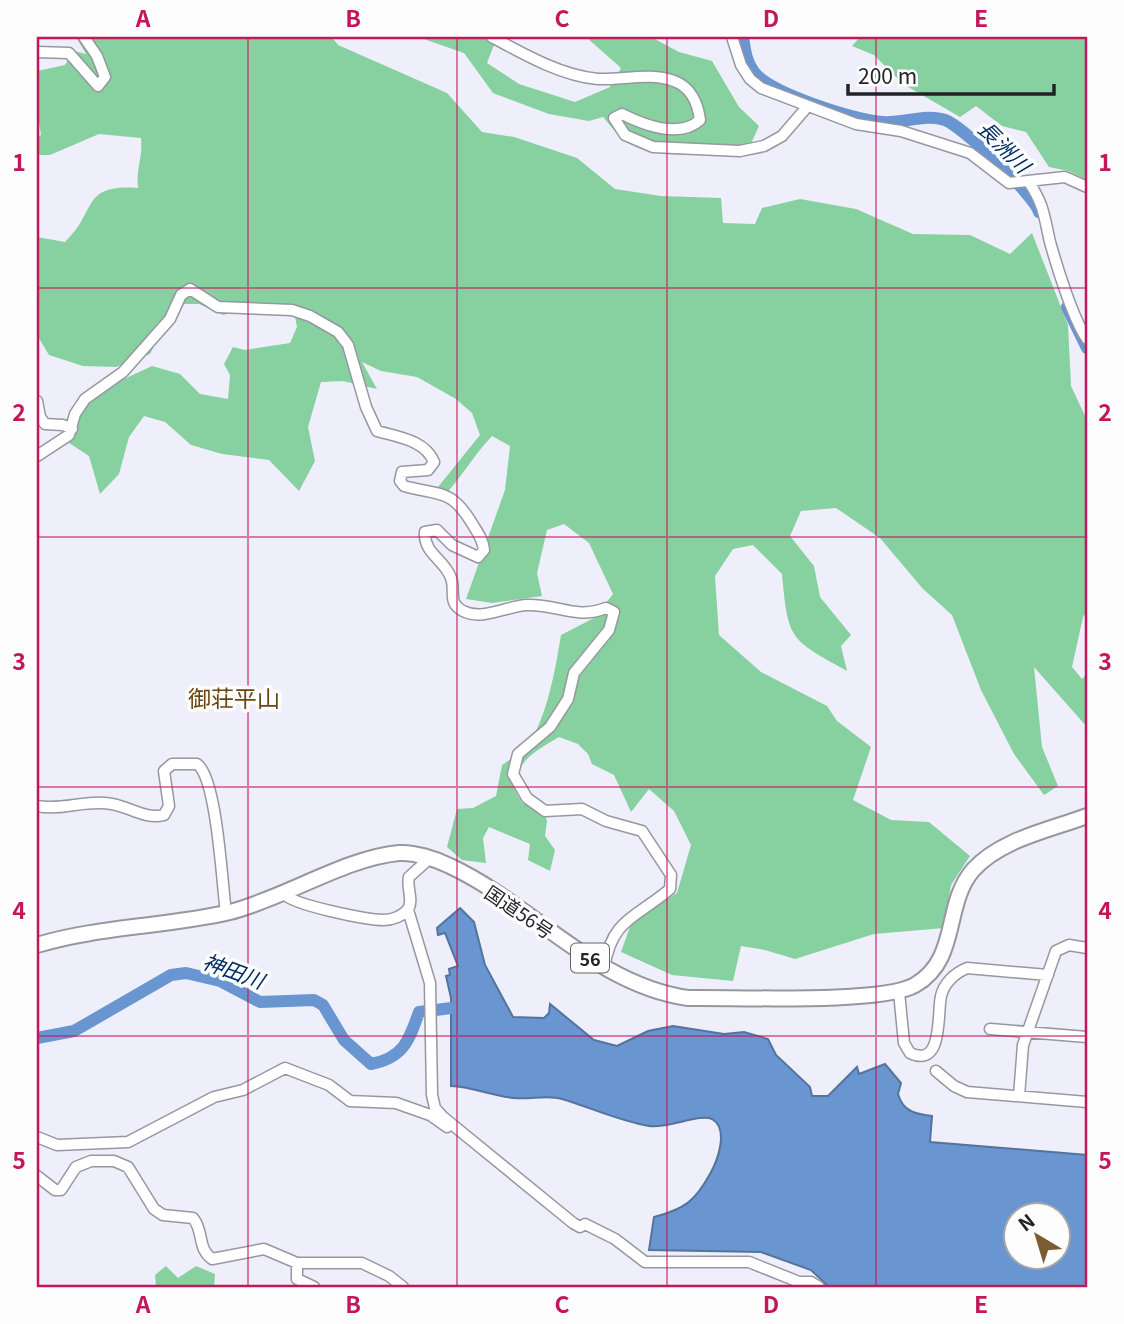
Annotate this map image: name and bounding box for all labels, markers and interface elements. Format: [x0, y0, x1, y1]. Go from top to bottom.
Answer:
text: A [135, 0, 151, 34]
text: B [345, 0, 361, 34]
text: C [554, 0, 570, 34]
text: D [763, 0, 779, 34]
text: E [974, 0, 988, 34]
scale bar [848, 52, 1054, 96]
text: 200 m [858, 60, 917, 90]
water label: 長洲川 [972, 113, 1039, 180]
text: 1 [12, 144, 26, 178]
text: 1 [1098, 144, 1112, 178]
text: 2 [12, 394, 26, 428]
text: 2 [1098, 394, 1112, 428]
text: 3 [12, 643, 26, 677]
text: 3 [1098, 643, 1112, 677]
district label: 御荘平山 [188, 680, 280, 714]
street label: 国道56号 [480, 878, 560, 944]
text: 4 [12, 892, 26, 926]
text: 4 [1098, 892, 1112, 926]
road number: 56 [571, 944, 609, 973]
water label: 神田川 [199, 945, 271, 996]
text: 5 [12, 1142, 26, 1176]
text: 5 [1098, 1142, 1112, 1176]
north arrow [1002, 1202, 1072, 1272]
text: N [1012, 1206, 1040, 1236]
text: A [135, 1286, 151, 1320]
text: B [345, 1286, 361, 1320]
text: C [554, 1286, 570, 1320]
text: D [763, 1286, 779, 1320]
text: E [974, 1286, 988, 1320]

